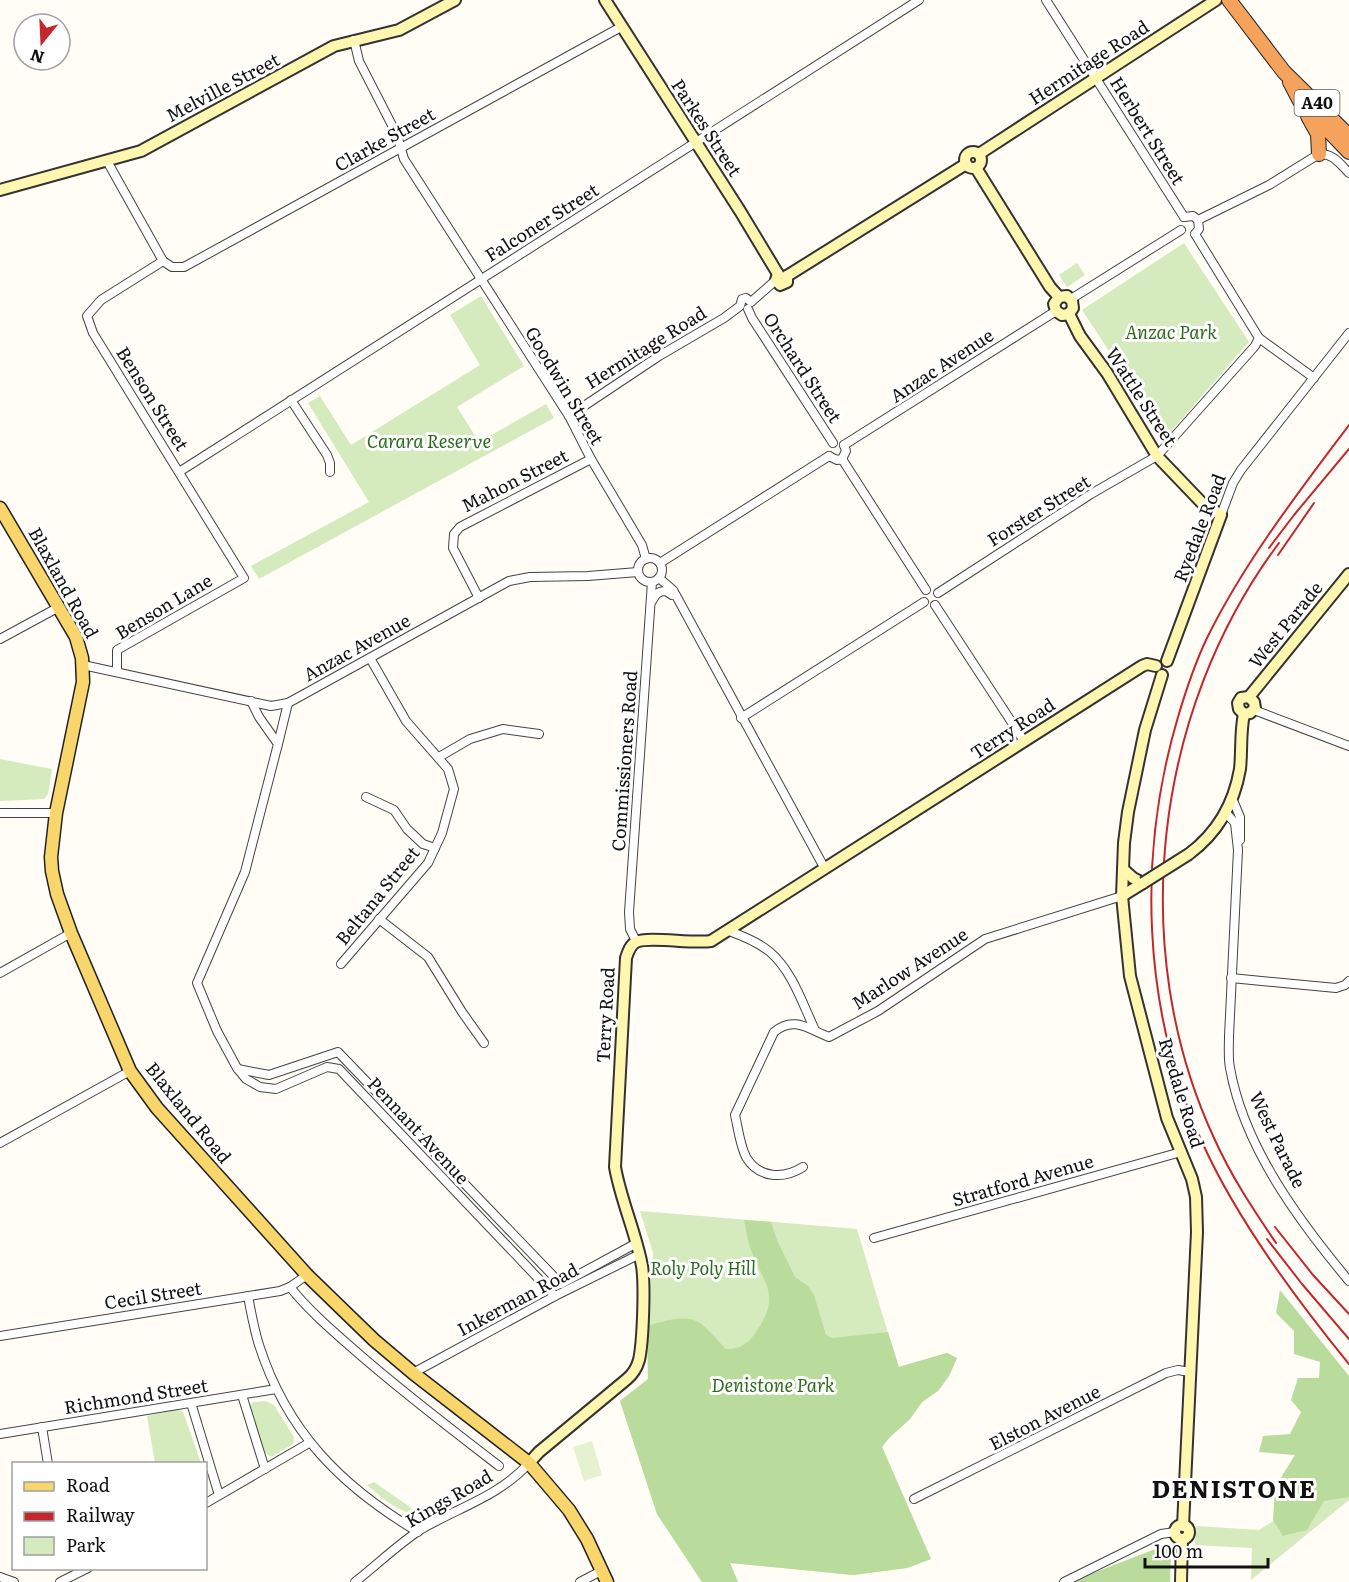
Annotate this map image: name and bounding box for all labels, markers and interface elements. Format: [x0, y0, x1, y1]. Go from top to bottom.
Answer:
north arrow [12, 12, 72, 72]
street label: Hermitage Road [1023, 13, 1154, 111]
text: N [27, 44, 47, 71]
street label: Melville Street [161, 45, 285, 128]
street label: Herbert Street [1104, 71, 1193, 190]
street label: Parkes Street [666, 73, 749, 182]
road number: A40 [1294, 90, 1340, 116]
street label: Clarke Street [329, 100, 440, 177]
street label: Falconer Street [479, 176, 604, 268]
street label: Hermitage Road [579, 299, 711, 395]
street label: Orchard Street [757, 307, 849, 428]
park label: Anzac Park [1125, 318, 1217, 345]
street label: Goodwin Street [519, 321, 612, 450]
street label: Anzac Avenue [884, 321, 998, 408]
street label: Benson Street [110, 341, 196, 456]
street label: Wattle Street [1100, 341, 1185, 452]
park label: Carara Reserve [367, 427, 491, 454]
street label: Mahon Street [456, 441, 573, 518]
street label: Forster Street [981, 467, 1096, 552]
street label: Ryedale Road [1166, 469, 1232, 586]
street label: Blaxland Road [23, 522, 106, 643]
street label: Benson Lane [110, 566, 217, 645]
street label: West Parade [1241, 575, 1328, 673]
street label: Anzac Avenue [298, 606, 415, 687]
street label: Commissioners Road [604, 670, 643, 852]
street label: Terry Road [965, 690, 1060, 765]
street label: Beltana Street [329, 839, 426, 950]
street label: Marlow Avenue [846, 920, 973, 1016]
street label: Terry Road [589, 966, 620, 1063]
street label: Ryedale Road [1153, 1034, 1212, 1151]
street label: Blaxland Road [140, 1056, 239, 1169]
street label: Pennant Avenue [362, 1070, 476, 1190]
street label: West Parade [1243, 1086, 1313, 1192]
street label: Stratford Avenue [949, 1146, 1096, 1213]
park label: Roly Poly Hill [650, 1254, 757, 1281]
street label: Inkerman Road [452, 1255, 583, 1342]
street label: Cecil Street [102, 1273, 204, 1316]
street label: Richmond Street [62, 1371, 210, 1420]
park label: Denistone Park [711, 1371, 835, 1398]
street label: Elston Avenue [984, 1377, 1105, 1456]
legend [12, 1462, 207, 1570]
street label: Kings Road [400, 1462, 497, 1534]
district label: DENISTONE [1151, 1470, 1317, 1505]
text: Road [66, 1471, 110, 1498]
text: Railway [66, 1501, 135, 1528]
text: Park [66, 1531, 107, 1558]
scale bar [1145, 1531, 1268, 1569]
text: 100 m [1154, 1537, 1203, 1564]

